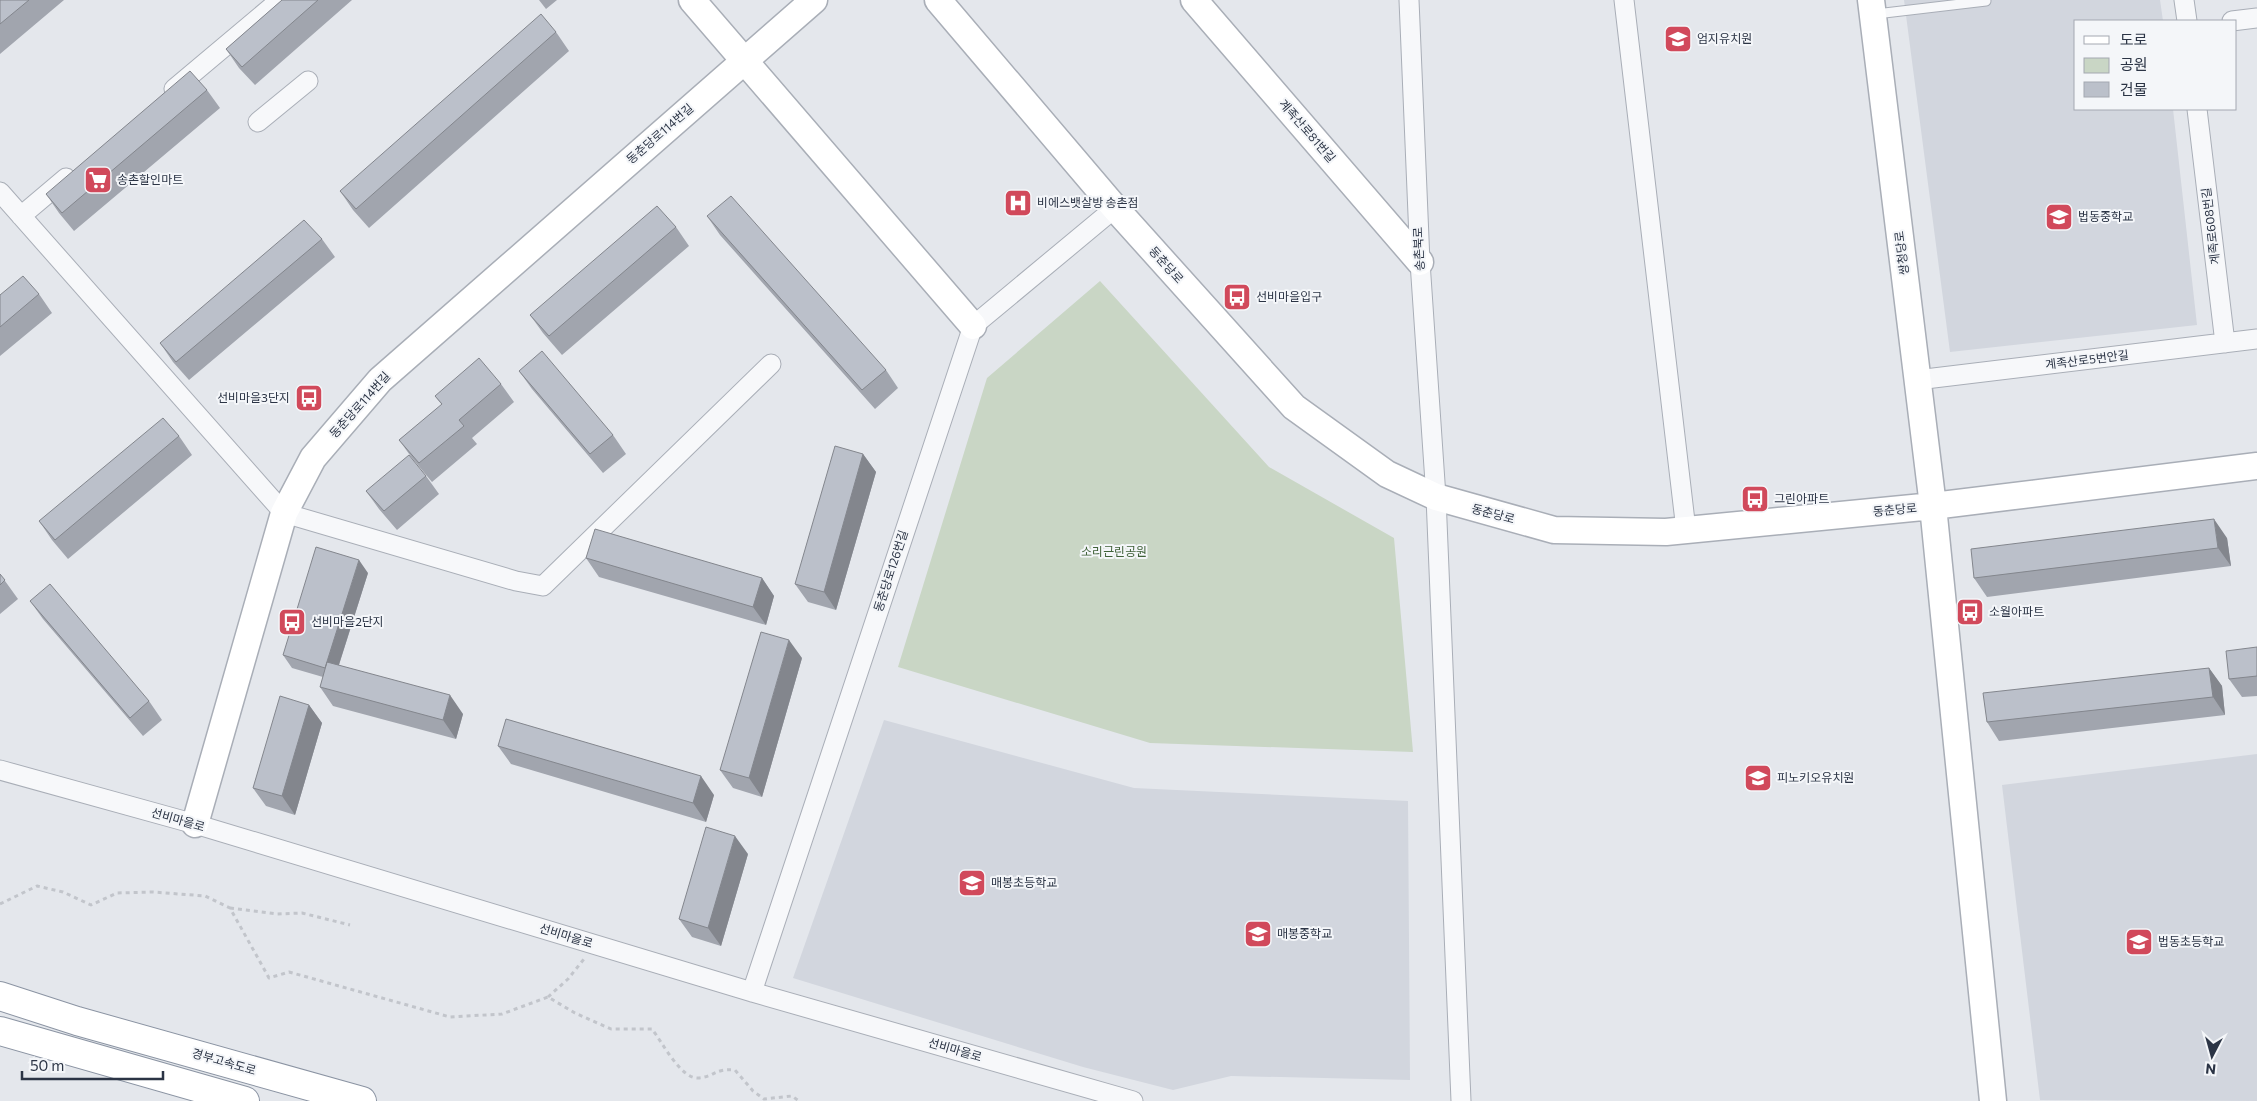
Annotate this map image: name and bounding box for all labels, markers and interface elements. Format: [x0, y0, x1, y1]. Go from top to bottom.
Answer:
legend [2074, 20, 2237, 110]
school or university icon: 엄지유치원 [1663, 24, 1693, 54]
text: 도로 [2120, 30, 2148, 48]
place label: 엄지유치원 [1697, 31, 1752, 45]
text: 공원 [2120, 55, 2148, 73]
text: 건물 [2120, 80, 2148, 98]
street label: 계족산로81번길 [1277, 96, 1339, 165]
street label: 동춘당로114번길 [623, 101, 696, 166]
supermarket icon: 송촌할인마트 [83, 165, 113, 195]
place label: 송촌할인마트 [117, 172, 183, 186]
street label: 계족로608번길 [2198, 187, 2222, 265]
hospital icon: 비에스뱃살방 송촌점 [1003, 188, 1033, 218]
place label: 비에스뱃살방 송촌점 [1037, 195, 1139, 209]
school or university icon: 법동중학교 [2044, 202, 2074, 232]
place label: 법동중학교 [2078, 209, 2133, 223]
street label: 송촌북로 [1410, 227, 1426, 271]
street label: 쌍청당로 [1891, 230, 1911, 276]
street label: 동춘당로 [1147, 243, 1187, 285]
bus stop icon: 선비마을입구 [1222, 282, 1252, 312]
place label: 선비마을입구 [1256, 289, 1322, 303]
street label: 계족산로5번안길 [2044, 347, 2130, 371]
street label: 동춘당로114번길 [326, 369, 392, 440]
bus stop icon: 선비마을3단지 [294, 383, 324, 413]
place label: 선비마을3단지 [217, 390, 290, 404]
bus stop icon: 그린아파트 [1740, 484, 1770, 514]
place label: 그린아파트 [1774, 491, 1829, 505]
street label: 동춘당로 [1872, 500, 1918, 518]
street label: 동춘당로 [1470, 501, 1516, 526]
street label: 동춘당로126번길 [870, 528, 910, 613]
park label: 소리근린공원 [1081, 544, 1147, 558]
bus stop icon: 소월아파트 [1955, 597, 1985, 627]
place label: 소월아파트 [1989, 604, 2044, 618]
bus stop icon: 선비마을2단지 [277, 607, 307, 637]
place label: 선비마을2단지 [311, 614, 384, 628]
school or university icon: 피노키오유치원 [1743, 763, 1773, 793]
place label: 피노키오유치원 [1777, 770, 1854, 784]
street label: 선비마을로 [150, 805, 207, 833]
school or university icon: 매봉초등학교 [957, 868, 987, 898]
place label: 매봉초등학교 [991, 875, 1057, 889]
school or university icon: 매봉중학교 [1243, 919, 1273, 949]
street label: 선비마을로 [538, 920, 595, 950]
place label: 매봉중학교 [1277, 926, 1332, 940]
school or university icon: 법동초등학교 [2124, 927, 2154, 957]
place label: 법동초등학교 [2158, 934, 2224, 948]
north arrow [2187, 1031, 2237, 1081]
street label: 선비마을로 [927, 1035, 984, 1063]
street label: 경부고속도로 [191, 1045, 258, 1077]
scale bar [22, 1048, 164, 1080]
text: 50 m [30, 1056, 64, 1074]
text: N [2204, 1060, 2217, 1078]

